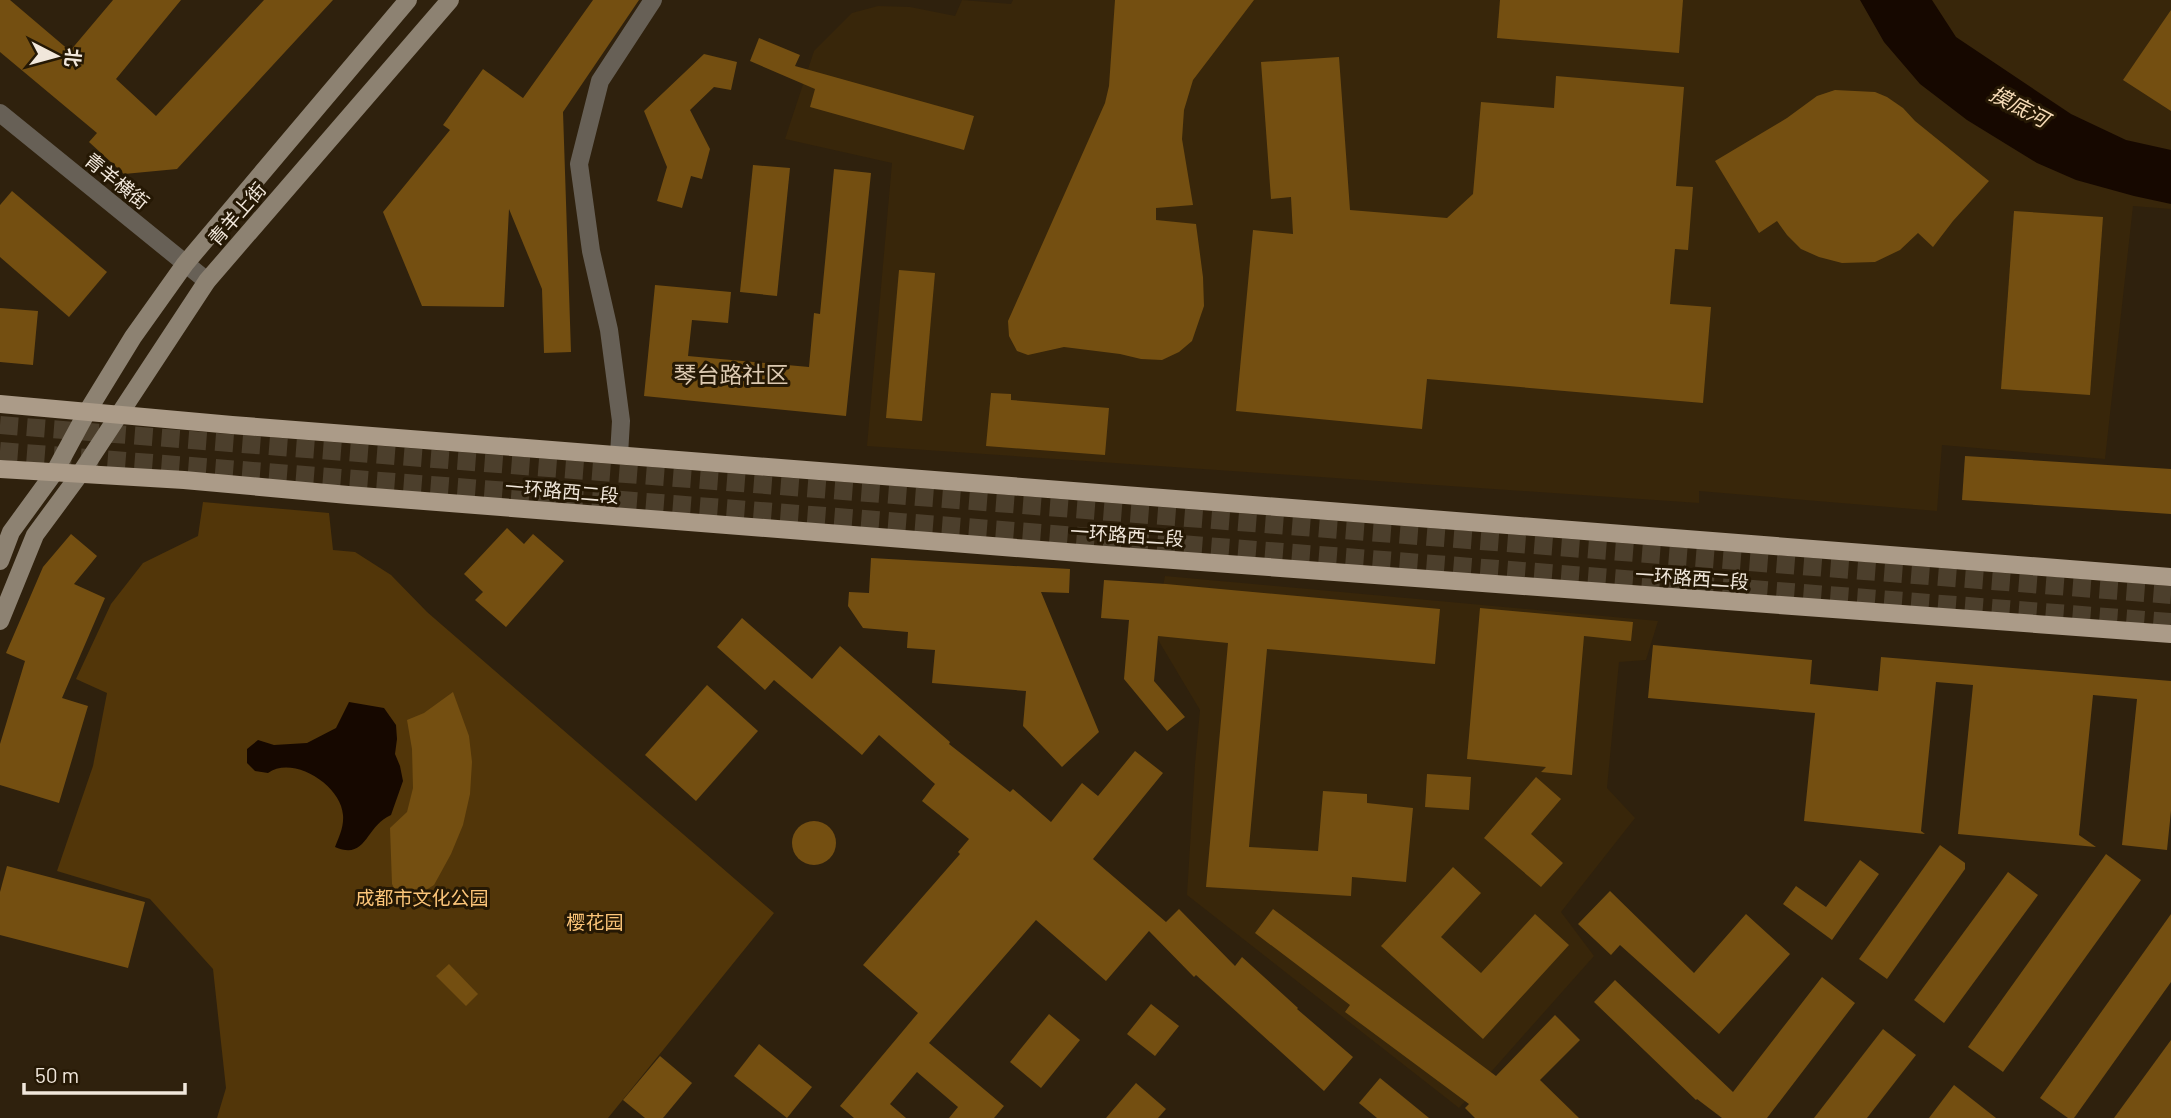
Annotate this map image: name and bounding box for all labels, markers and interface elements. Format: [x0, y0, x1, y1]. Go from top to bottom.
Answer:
north arrow [21, 21, 91, 91]
text: 北 [61, 47, 86, 68]
water label: 摸底河 [1986, 80, 2057, 133]
street label: 青羊横街 [81, 148, 154, 213]
street label: 青羊上街 [203, 177, 270, 250]
district label: 琴台路社区 [674, 360, 789, 388]
street label: 一环路西二段 [504, 474, 620, 507]
street label: 一环路西二段 [1069, 519, 1185, 550]
street label: 一环路西二段 [1634, 562, 1750, 593]
park label: 成都市文化公园 [355, 886, 489, 909]
park label: 樱花园 [566, 910, 624, 933]
scale bar [24, 1052, 186, 1096]
text: 50 m [35, 1062, 79, 1087]

